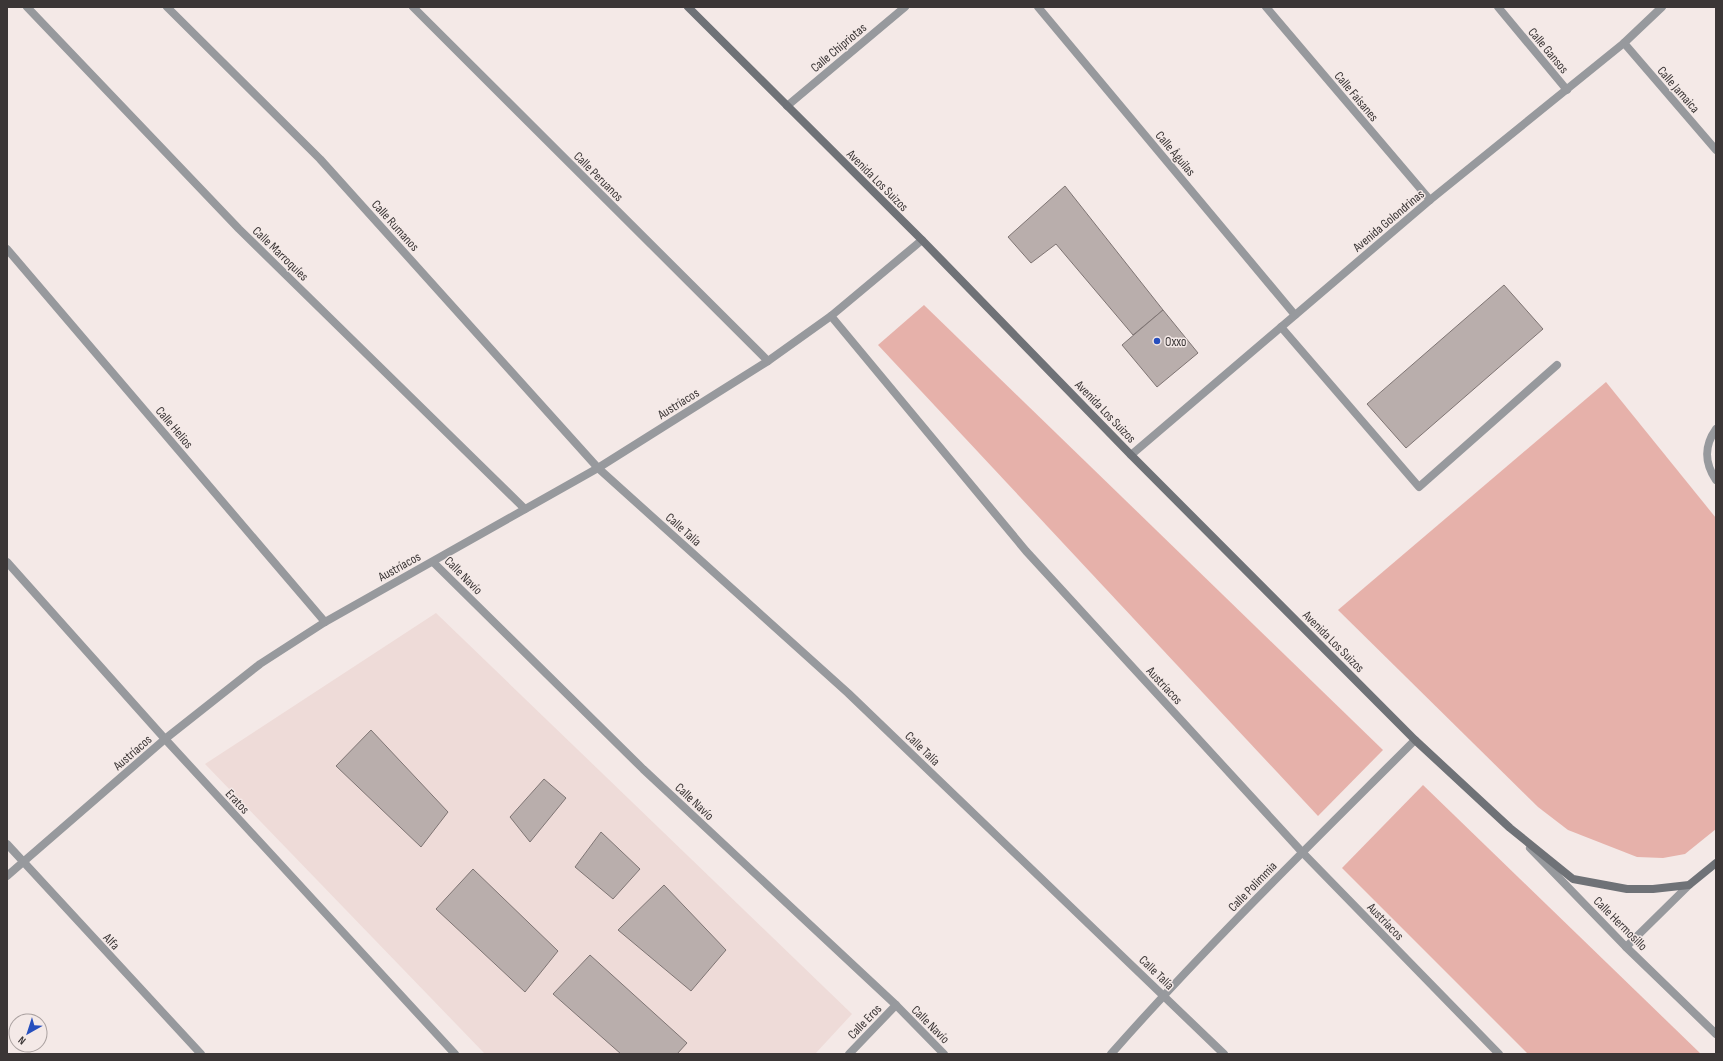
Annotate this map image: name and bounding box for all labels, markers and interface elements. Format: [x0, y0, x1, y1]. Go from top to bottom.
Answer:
street label: Calle Chipriotas [807, 20, 870, 76]
street label: Calle Gansos [1524, 24, 1572, 77]
street label: Calle Jamaica [1654, 63, 1703, 116]
street label: Calle Faisanes [1331, 68, 1382, 125]
street label: Calle Águilas [1152, 128, 1199, 180]
street label: Avenida Los Suizos [842, 146, 912, 215]
street label: Calle Peruanos [570, 149, 627, 205]
street label: Avenida Golondrinas [1349, 186, 1428, 256]
street label: Calle Rumanos [368, 197, 423, 255]
street label: Calle Marroquíes [249, 223, 312, 285]
place label: Oxxo [1165, 334, 1186, 350]
marker: Oxxo [1152, 336, 1162, 346]
street label: Avenida Los Suizos [1071, 376, 1139, 447]
street label: Austríacos [654, 385, 703, 423]
street label: Calle Helios [152, 403, 197, 452]
street label: Calle Talía [662, 510, 704, 550]
street label: Austríacos [375, 549, 424, 586]
street label: Calle Navío [441, 553, 486, 598]
street label: Avenida Los Suizos [1298, 607, 1368, 676]
street label: Austríacos [1142, 663, 1186, 708]
street label: Calle Talía [901, 728, 943, 769]
street label: Austríacos [109, 731, 156, 775]
street label: Calle Navío [671, 780, 717, 824]
street label: Eratos [222, 786, 253, 818]
street label: Calle Polimmia [1225, 858, 1280, 915]
street label: Calle Hermosillo [1590, 893, 1651, 954]
street label: Austríacos [1363, 899, 1407, 944]
street label: Alfa [99, 929, 123, 953]
street label: Calle Talía [1135, 952, 1177, 993]
street label: Calle Eros [844, 1001, 885, 1042]
street label: Calle Navío [908, 1002, 953, 1047]
north arrow [8, 1013, 48, 1053]
text: N [16, 1033, 28, 1047]

